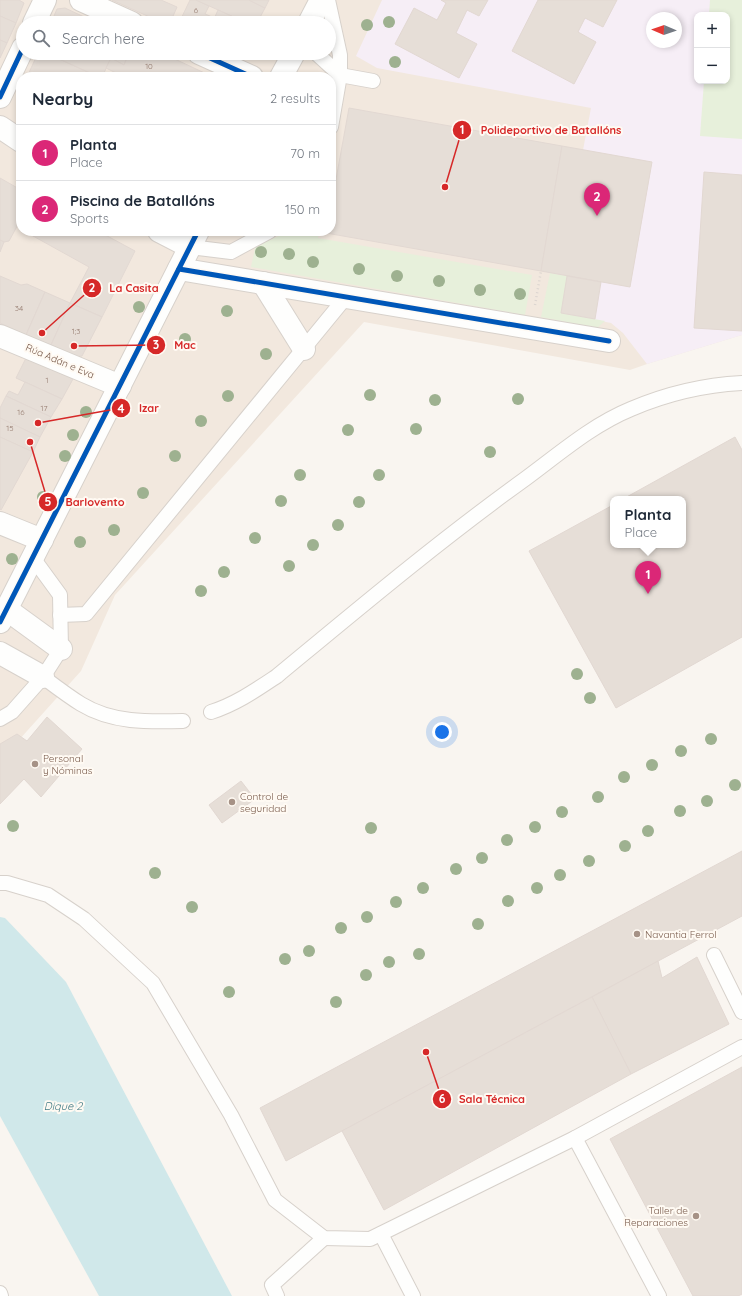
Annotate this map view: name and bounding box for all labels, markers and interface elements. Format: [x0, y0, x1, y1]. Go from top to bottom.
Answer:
house number: 6 [194, 5, 199, 15]
north arrow [646, 12, 682, 48]
map controls [694, 12, 730, 84]
button: + [694, 12, 730, 48]
search box [16, 16, 336, 60]
icon: search [30, 27, 52, 49]
text: Search here [62, 29, 145, 48]
button: − [694, 48, 730, 84]
house number: 10 [145, 61, 153, 71]
text: Nearby [32, 88, 93, 109]
text: 2 results [270, 90, 320, 106]
callout: Polideportivo de Batallóns [452, 118, 629, 141]
text: 1 [460, 122, 464, 137]
text: Polideportivo de Batallóns [481, 123, 621, 137]
text: Planta [70, 135, 117, 154]
text: 1 [42, 145, 48, 161]
text: 70 m [290, 145, 320, 161]
text: Place [70, 154, 103, 170]
pin: 2 [584, 183, 610, 216]
text: Piscina de Batallóns [70, 191, 215, 210]
text: 2 [41, 201, 49, 217]
text: 150 m [285, 201, 320, 217]
text: Sports [70, 210, 109, 226]
callout: La Casita [82, 277, 167, 300]
text: 2 [89, 280, 96, 295]
text: La Casita [109, 281, 159, 295]
house number: 34 [15, 303, 23, 313]
house number: 1;3 [72, 326, 80, 336]
callout: Mac [146, 334, 204, 357]
text: 3 [153, 337, 159, 352]
text: Mac [174, 338, 196, 352]
street label: Rúa Adán e Eva [24, 341, 96, 381]
house number: 1 [46, 375, 49, 385]
callout: Izar [111, 397, 167, 420]
text: 4 [117, 401, 125, 416]
text: Izar [139, 401, 159, 415]
house number: 17 [40, 403, 48, 413]
house number: 16 [17, 407, 25, 417]
house number: 15 [6, 423, 14, 433]
callout: Barlovento [38, 490, 133, 513]
text: 5 [45, 494, 52, 509]
text: Barlovento [65, 495, 125, 509]
popup [610, 496, 686, 548]
text: Planta [624, 505, 672, 524]
text: Place [624, 524, 657, 540]
pin: 1 [635, 561, 661, 594]
your location [432, 722, 452, 742]
place label: Personal y Nóminas [43, 752, 93, 777]
marker: Personal y Nóminas [30, 759, 40, 769]
place label: Control de seguridad [240, 790, 288, 815]
marker: Control de seguridad [227, 797, 237, 807]
place label: Navantia Ferrol [645, 928, 717, 941]
marker: Navantia Ferrol [632, 929, 642, 939]
callout: Sala Técnica [432, 1087, 533, 1110]
text: 6 [439, 1091, 446, 1106]
text: Sala Técnica [459, 1092, 525, 1106]
water label: Dique 2 [44, 1099, 83, 1113]
place label: Taller de Reparaciones [624, 1204, 688, 1229]
marker: Taller de Reparaciones [691, 1211, 701, 1221]

